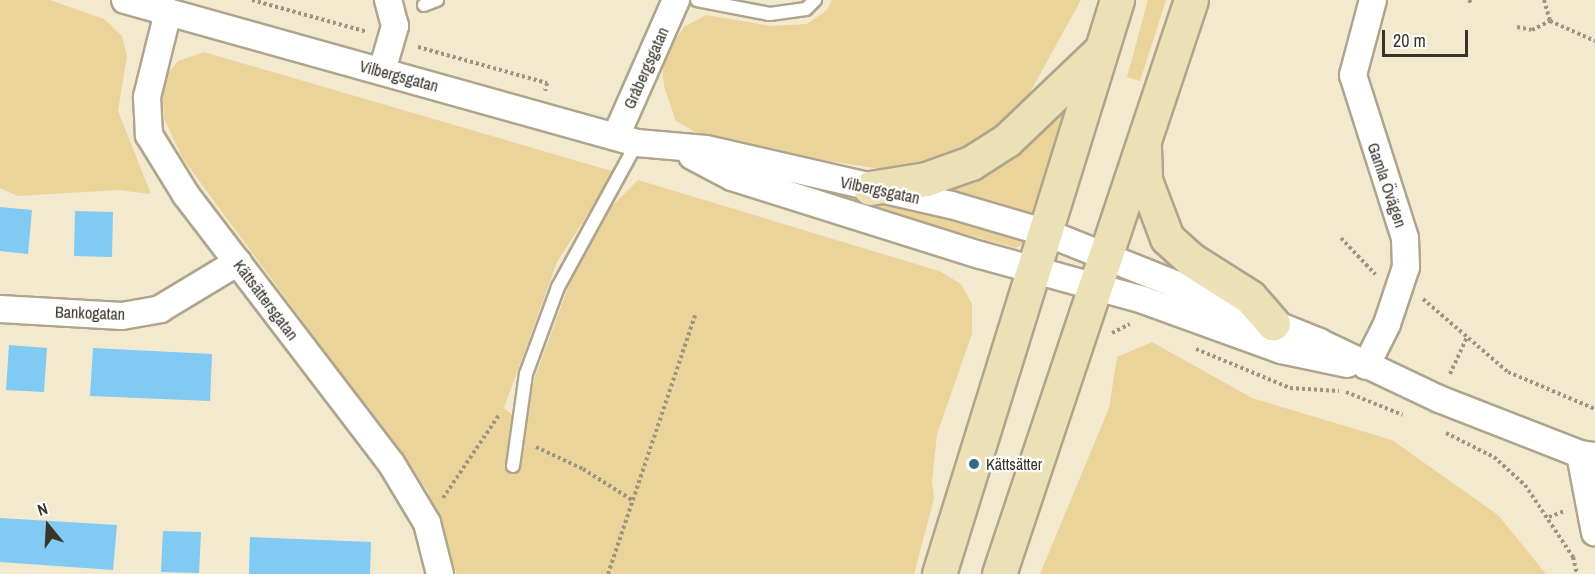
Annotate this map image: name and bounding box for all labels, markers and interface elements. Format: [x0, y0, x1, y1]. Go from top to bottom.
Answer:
scale bar [1385, 18, 1470, 56]
street label: Gråbergsgatan [619, 24, 673, 112]
text: 20 m [1393, 28, 1426, 53]
street label: Vilbergsgatan [358, 56, 440, 96]
street label: Gamla Övägen [1364, 140, 1410, 230]
street label: Vilbergsgatan [839, 172, 921, 208]
street label: Kättsättersgatan [230, 256, 302, 344]
street label: Bankogatan [55, 302, 125, 324]
place label: Kättsätter [986, 454, 1042, 474]
marker: Kättsätter [967, 457, 981, 471]
north arrow [18, 496, 78, 556]
text: N [35, 497, 50, 521]

